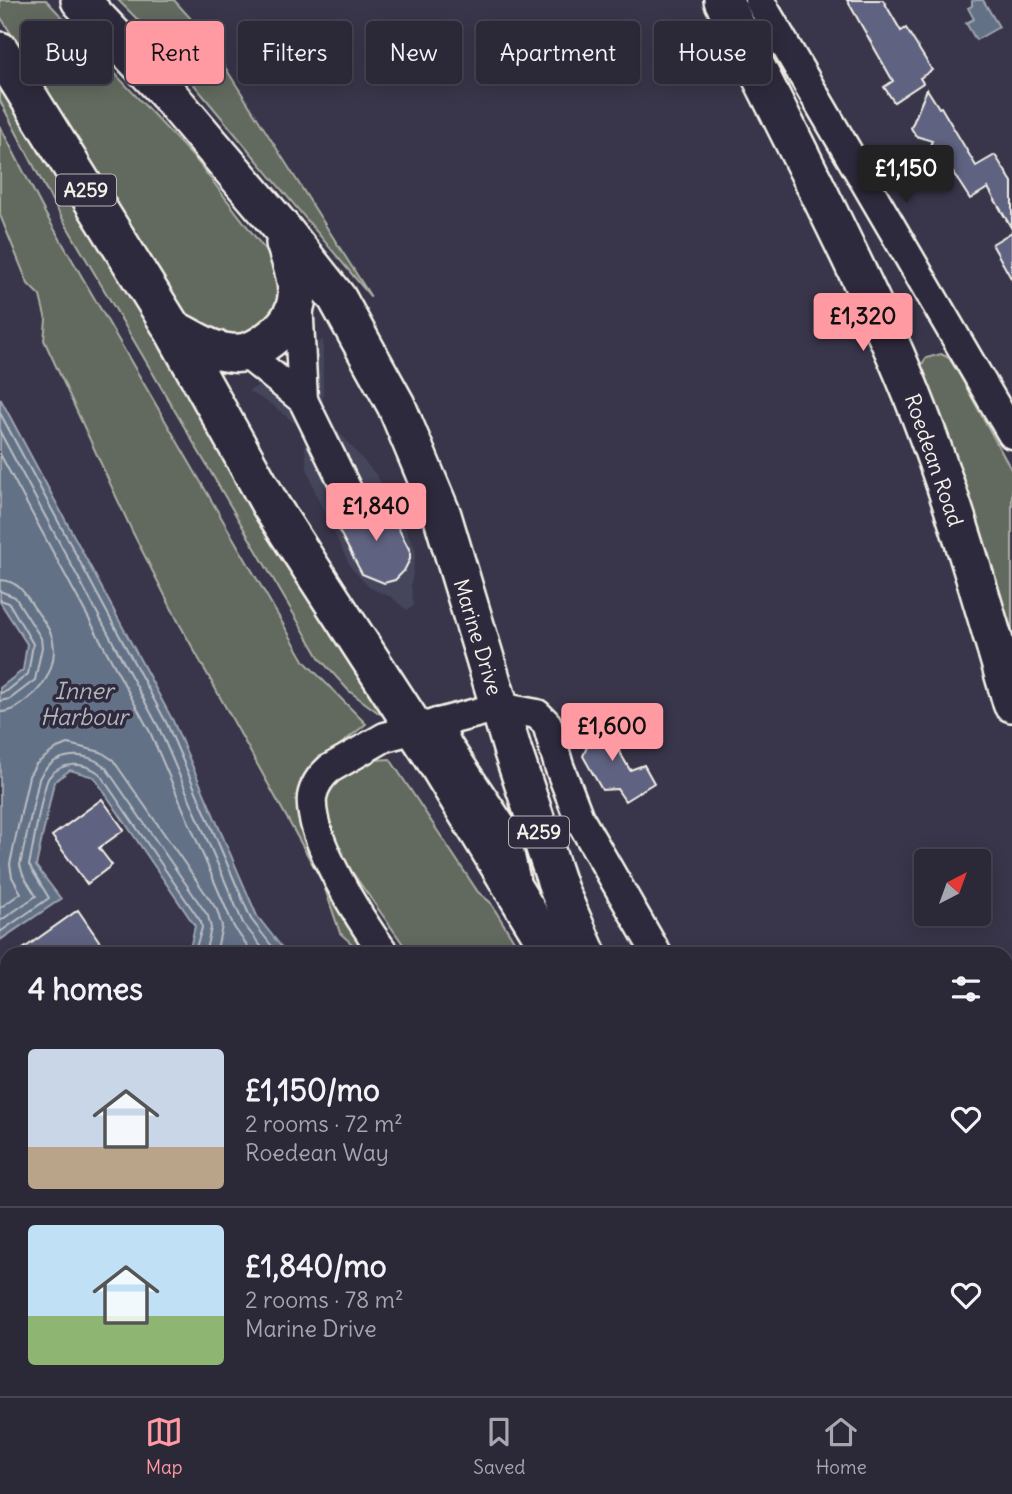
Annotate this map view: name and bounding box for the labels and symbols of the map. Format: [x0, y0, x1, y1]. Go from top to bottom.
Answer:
pin: £1,150 [849, 146, 963, 205]
road number: A259 [56, 174, 116, 206]
pin: £1,320 [806, 294, 920, 353]
street label: Roedean Road [899, 390, 969, 530]
pin: £1,840 [319, 484, 433, 543]
street label: Marine Drive [448, 576, 508, 698]
water label: Inner Harbour [40, 676, 130, 731]
pin: £1,600 [555, 704, 669, 763]
road number: A259 [509, 817, 569, 848]
north arrow [914, 849, 990, 926]

